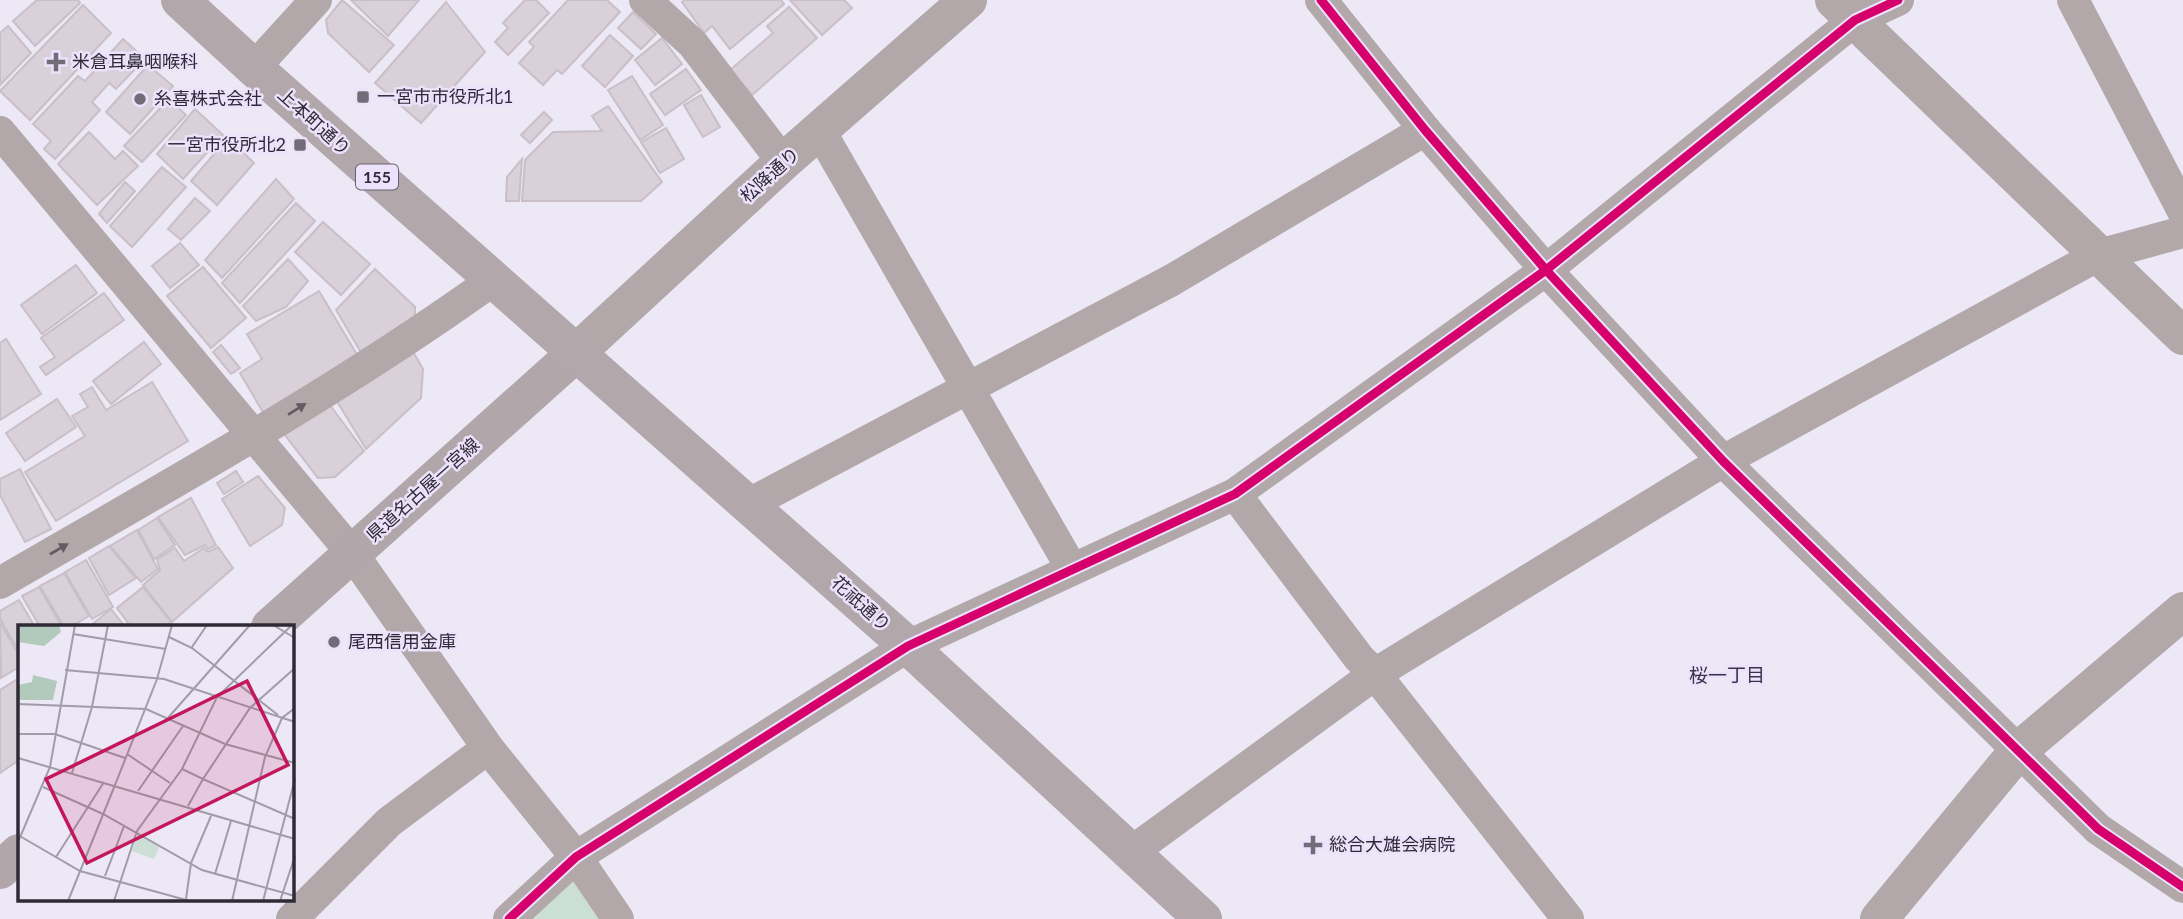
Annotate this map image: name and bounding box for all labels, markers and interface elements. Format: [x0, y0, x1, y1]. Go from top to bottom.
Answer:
place label: 米倉耳鼻咽喉科 [72, 50, 198, 72]
marker: 米倉耳鼻咽喉科 [46, 52, 66, 72]
street label: 上本町通り [274, 83, 355, 160]
place label: 一宮市市役所北1 [377, 85, 513, 107]
place label: 糸喜株式会社 [154, 87, 262, 109]
marker: 一宮市市役所北1 [355, 89, 371, 105]
marker: 糸喜株式会社 [132, 91, 148, 107]
place label: 一宮市役所北2 [168, 133, 286, 155]
marker: 一宮市役所北2 [292, 137, 308, 153]
street label: 松降通り [735, 142, 803, 207]
road number: 155 [356, 164, 398, 190]
one-way arrow [288, 402, 307, 415]
street label: 県道名古屋一宮線 [361, 433, 483, 546]
one-way arrow [49, 543, 69, 555]
street label: 花祇通り [828, 571, 896, 636]
inset map [18, 625, 294, 902]
place label: 尾西信用金庫 [348, 630, 456, 652]
marker: 尾西信用金庫 [326, 634, 342, 650]
district label: 桜一丁目 [1689, 663, 1765, 686]
place label: 総合大雄会病院 [1329, 833, 1455, 855]
marker: 総合大雄会病院 [1303, 835, 1323, 855]

